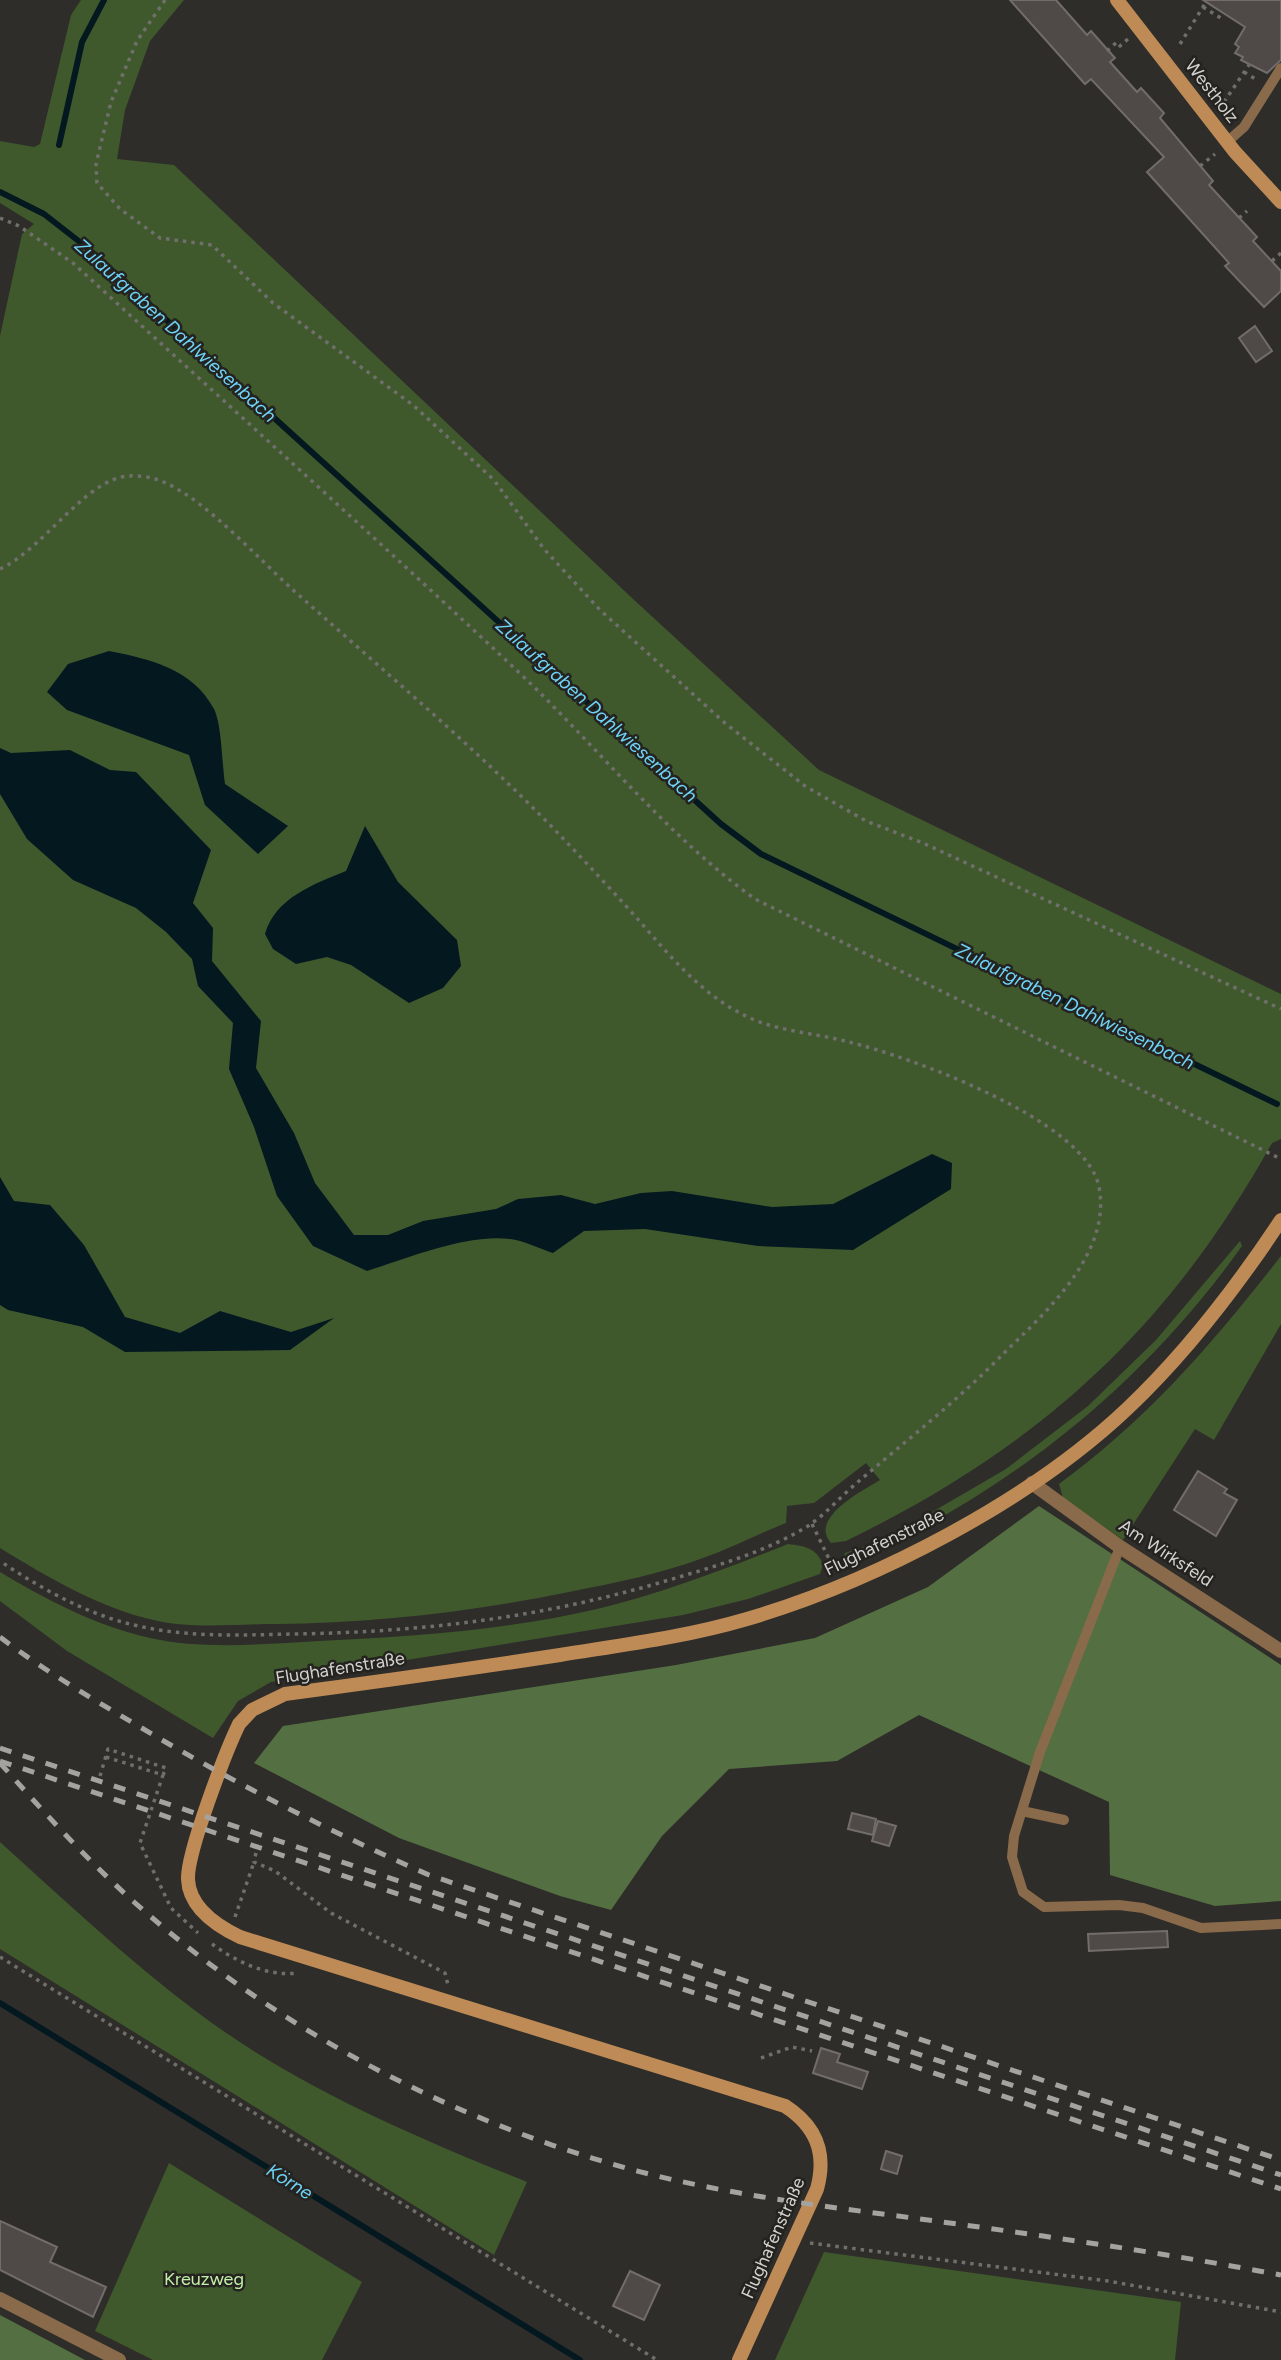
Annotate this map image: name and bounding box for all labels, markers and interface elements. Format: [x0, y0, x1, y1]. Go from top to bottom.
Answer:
street label: Westholz [1180, 55, 1244, 127]
water label: Zulaufgraben Dahlwiesenbach [70, 234, 281, 427]
water label: Zulaufgraben Dahlwiesenbach [491, 614, 702, 807]
water label: Zulaufgraben Dahlwiesenbach [951, 938, 1198, 1075]
street label: Flughafenstraße [821, 1503, 948, 1580]
street label: Am Wirksfeld [1115, 1514, 1217, 1592]
street label: Flughafenstraße [274, 1647, 406, 1689]
water label: Körne [262, 2158, 318, 2205]
street label: Flughafenstraße [736, 2174, 810, 2302]
park label: Kreuzweg [164, 2268, 244, 2290]

